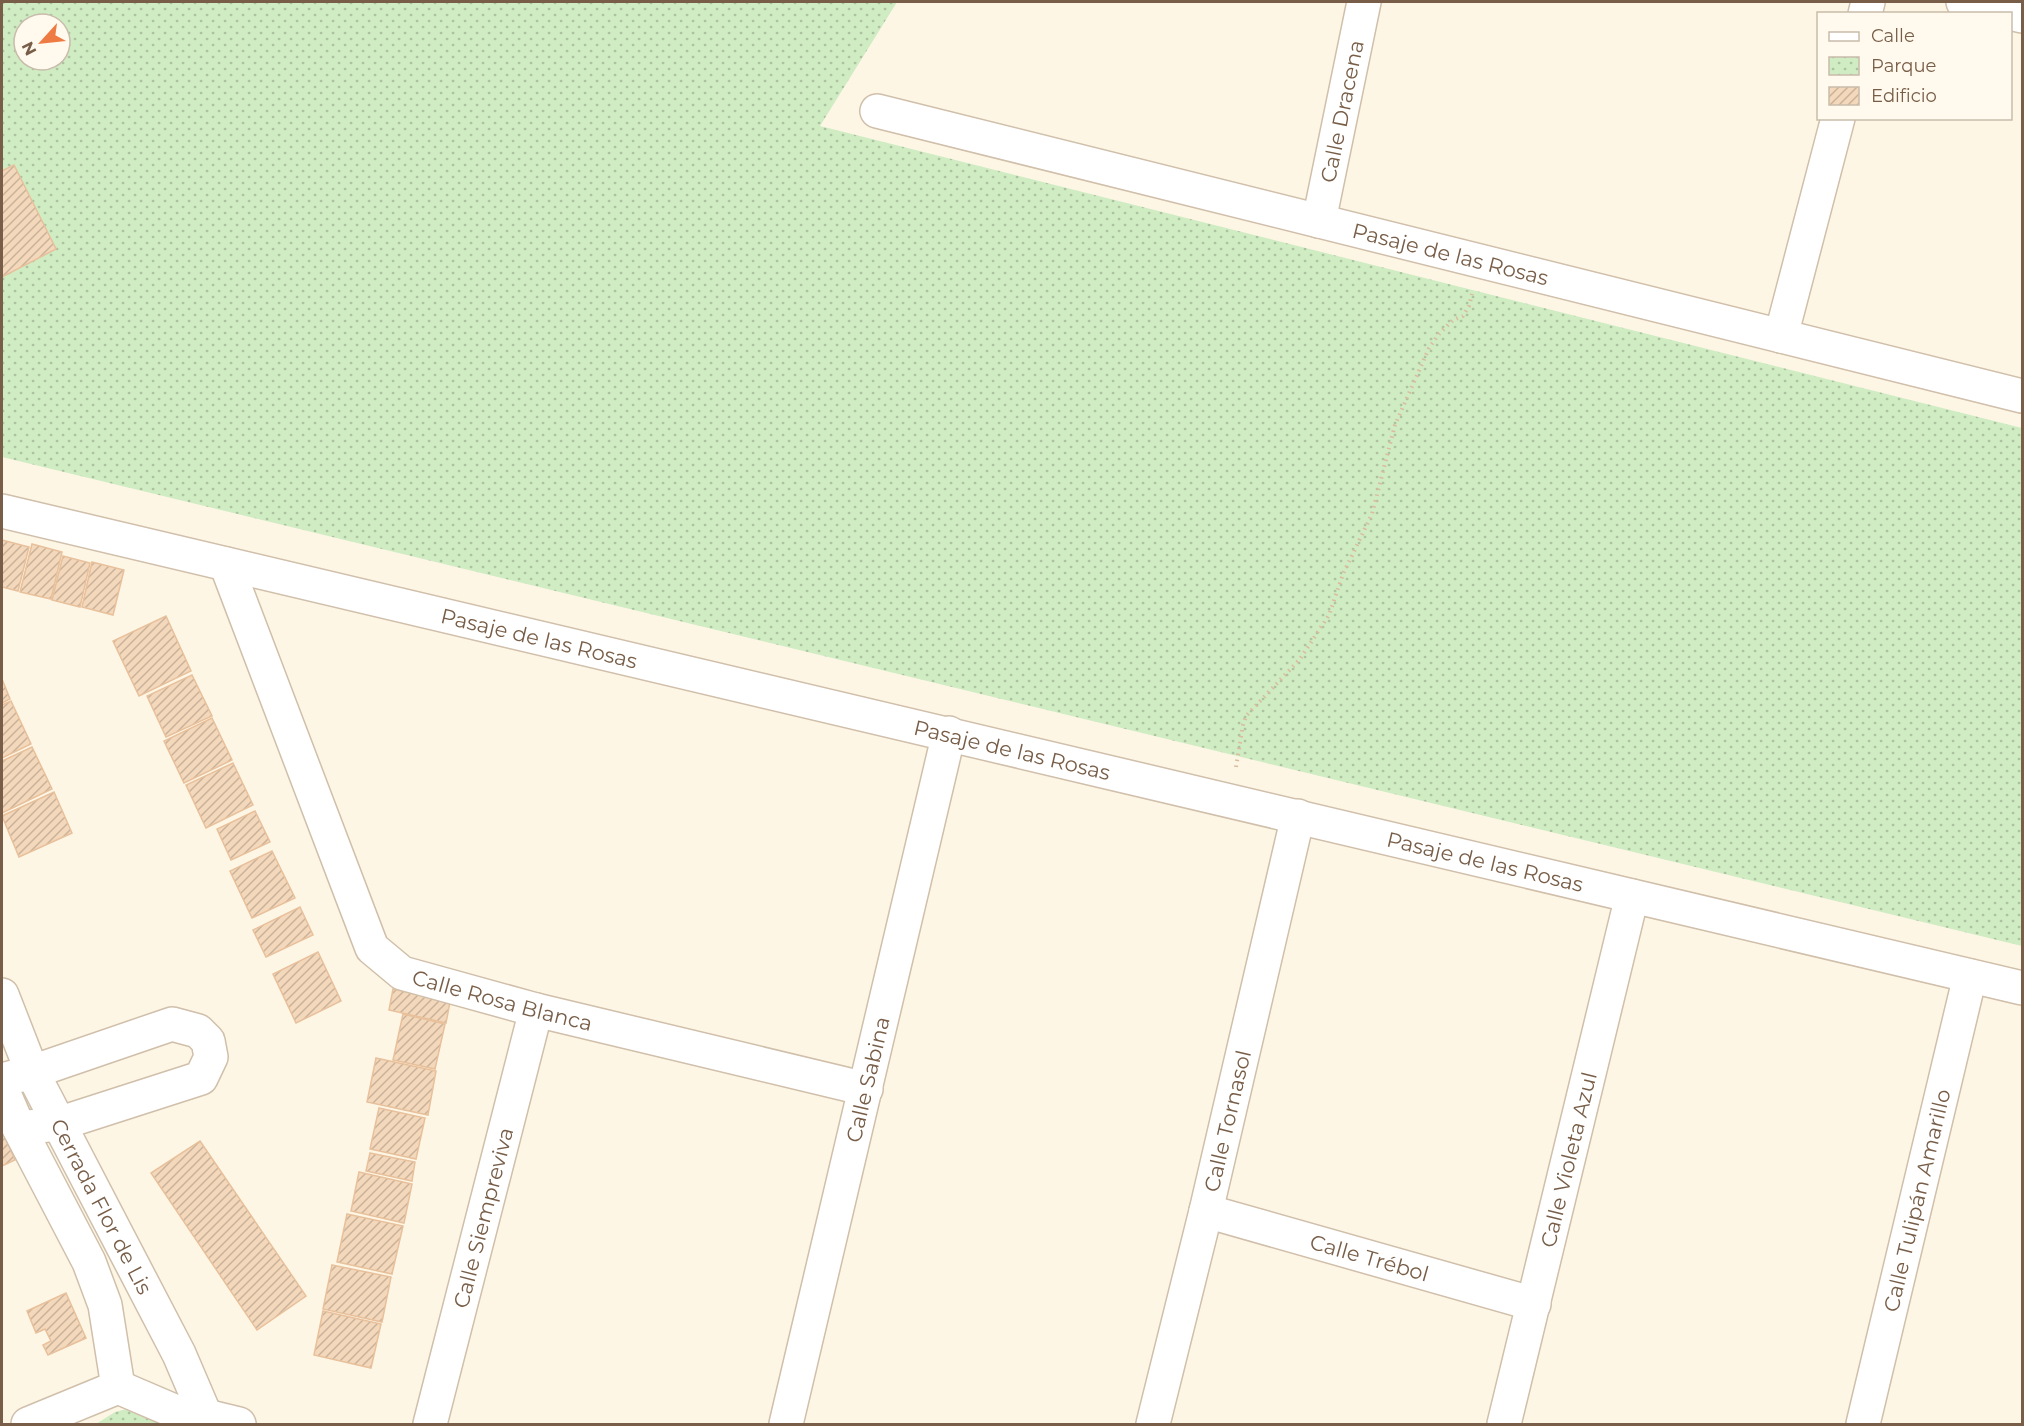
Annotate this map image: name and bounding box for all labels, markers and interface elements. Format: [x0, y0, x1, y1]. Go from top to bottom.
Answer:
north arrow [12, 12, 72, 72]
legend [1817, 12, 2012, 120]
text: Calle [1871, 25, 1915, 47]
street label: Calle Dracena [1315, 38, 1368, 185]
text: N [18, 39, 40, 59]
text: Parque [1871, 55, 1937, 77]
text: Edificio [1871, 85, 1937, 107]
street label: Pasaje de las Rosas [1350, 217, 1551, 290]
street label: Pasaje de las Rosas [438, 603, 640, 673]
street label: Pasaje de las Rosas [911, 714, 1113, 785]
street label: Pasaje de las Rosas [1384, 826, 1586, 897]
street label: Calle Rosa Blanca [410, 964, 595, 1036]
street label: Calle Sabina [840, 1014, 894, 1145]
street label: Calle Tornasol [1198, 1048, 1256, 1194]
street label: Calle Violeta Azul [1535, 1069, 1601, 1250]
street label: Calle Tulipán Amarillo [1878, 1086, 1955, 1314]
street label: Cerrada Flor de Lis [46, 1114, 158, 1298]
street label: Calle Siempreviva [448, 1125, 518, 1311]
street label: Calle Trébol [1307, 1229, 1432, 1286]

